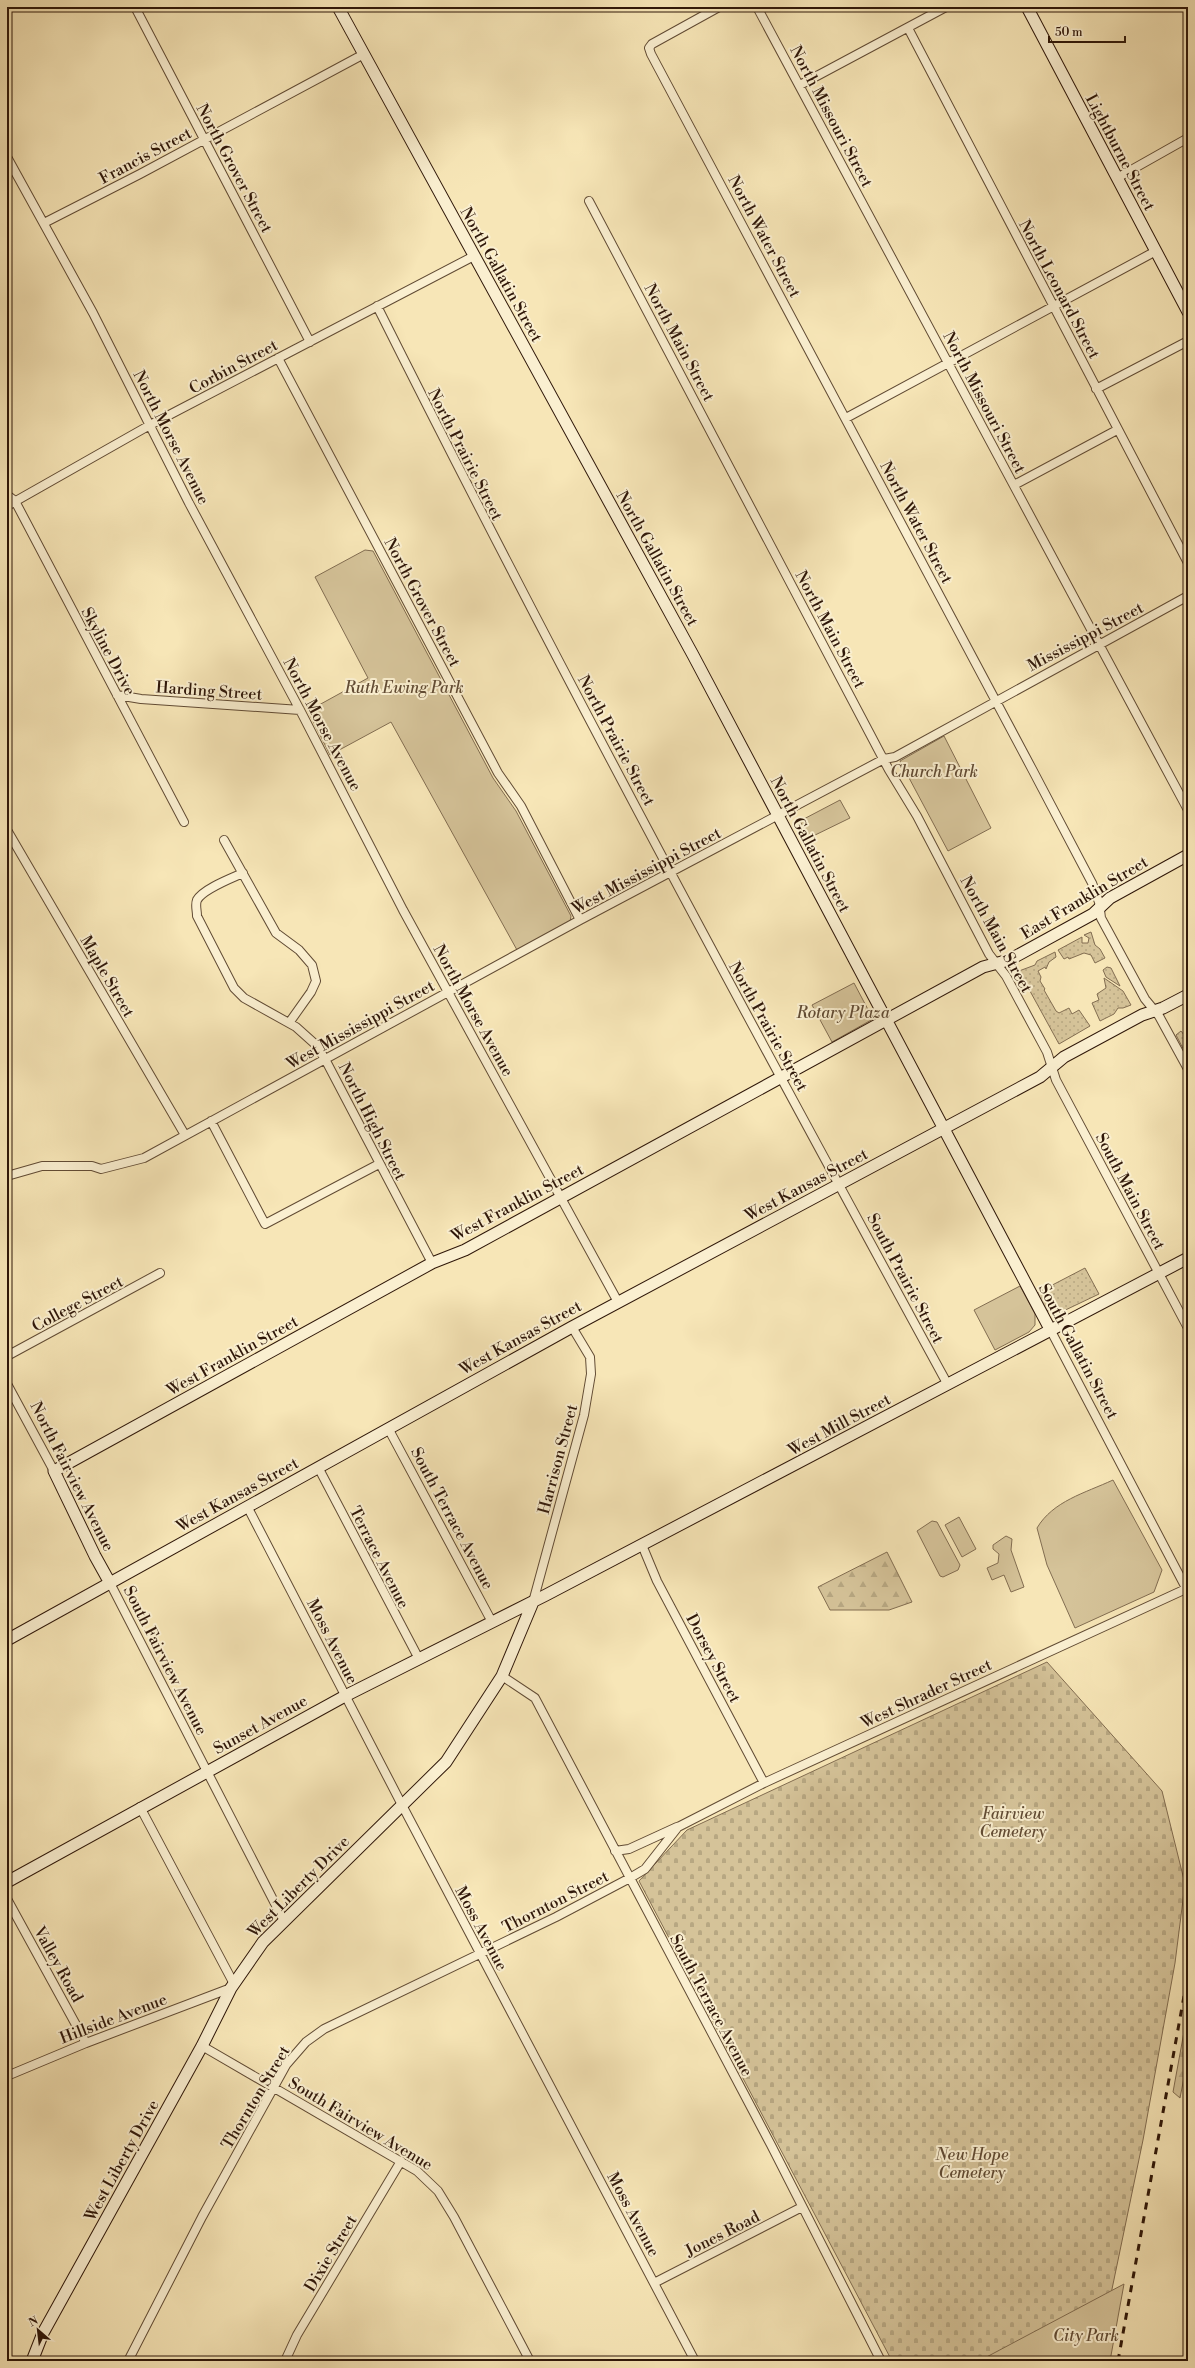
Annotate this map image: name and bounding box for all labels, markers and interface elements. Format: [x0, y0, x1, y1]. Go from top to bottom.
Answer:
scale bar [1049, 18, 1125, 44]
text: 50 m [1055, 25, 1083, 40]
street label: North Missouri Street [785, 42, 877, 191]
street label: Lightburne Street [1081, 91, 1159, 215]
street label: North Grover Street [192, 100, 277, 237]
street label: Francis Street [96, 123, 195, 189]
street label: North Water Street [723, 172, 805, 301]
street label: North Gallatin Street [456, 203, 547, 346]
street label: North Leonard Street [1014, 216, 1104, 363]
street label: North Main Street [640, 280, 719, 405]
street label: North Missouri Street [938, 328, 1030, 477]
street label: Corbin Street [186, 335, 281, 399]
street label: North Morse Avenue [129, 367, 214, 508]
street label: North Prairie Street [423, 385, 507, 524]
street label: North Water Street [875, 458, 957, 587]
street label: North Gallatin Street [612, 487, 703, 630]
street label: North Grover Street [380, 534, 465, 671]
street label: North Main Street [791, 567, 870, 692]
street label: Mississippi Street [1024, 598, 1147, 676]
street label: Skyline Drive [77, 604, 140, 699]
street label: North Morse Avenue [279, 654, 366, 794]
street label: North Prairie Street [573, 672, 659, 810]
street label: Harding Street [155, 677, 263, 705]
park label: Ruth Ewing Park [343, 678, 464, 698]
park label: Church Park [890, 762, 978, 782]
street label: North Gallatin Street [766, 773, 855, 916]
street label: West Mississippi Street [568, 823, 725, 919]
street label: East Franklin Street [1017, 852, 1152, 944]
street label: North Main Street [956, 873, 1037, 997]
street label: Maple Street [76, 932, 139, 1021]
street label: North Morse Avenue [429, 941, 518, 1080]
street label: North Prairie Street [724, 958, 812, 1095]
street label: West Mississippi Street [282, 976, 438, 1074]
park label: Rotary Plaza [796, 1003, 890, 1023]
street label: North High Street [334, 1059, 411, 1184]
street label: South Main Street [1091, 1129, 1170, 1254]
street label: West Kansas Street [741, 1144, 872, 1226]
street label: West Franklin Street [447, 1159, 587, 1247]
street label: South Prairie Street [862, 1210, 948, 1347]
street label: College Street [28, 1271, 127, 1336]
street label: South Gallatin Street [1034, 1280, 1122, 1423]
street label: West Kansas Street [455, 1296, 585, 1380]
street label: West Franklin Street [162, 1311, 302, 1401]
street label: West Mill Street [784, 1389, 894, 1461]
street label: North Fairview Avenue [26, 1398, 119, 1555]
street label: Harrison Street [534, 1402, 582, 1516]
street label: South Terrace Avenue [406, 1444, 498, 1593]
street label: West Kansas Street [172, 1453, 302, 1537]
street label: Terrace Avenue [345, 1503, 414, 1612]
street label: South Fairview Avenue [119, 1583, 211, 1738]
street label: Moss Avenue [302, 1595, 362, 1688]
street label: Dorsey Street [681, 1611, 745, 1707]
street label: West Shrader Street [857, 1655, 995, 1733]
street label: Sunset Avenue [210, 1691, 311, 1759]
park label: Fairview Cemetery [979, 1804, 1047, 1842]
street label: West Liberty Drive [243, 1832, 354, 1942]
street label: Thornton Street [499, 1866, 612, 1937]
street label: Moss Avenue [450, 1883, 512, 1974]
street label: Valley Road [29, 1922, 87, 2006]
street label: South Terrace Avenue [665, 1931, 757, 2080]
street label: Hillside Avenue [57, 1989, 170, 2049]
street label: Thornton Street [217, 2042, 295, 2153]
street label: South Fairview Avenue [285, 2073, 436, 2175]
street label: West Liberty Drive [80, 2096, 163, 2225]
park label: New Hope Cemetery [935, 2145, 1009, 2183]
street label: Moss Avenue [602, 2169, 664, 2260]
street label: Jones Road [681, 2207, 763, 2262]
street label: Dixie Street [300, 2211, 362, 2295]
north arrow [18, 2310, 58, 2350]
text: N [27, 2314, 41, 2330]
park label: City Park [1053, 2326, 1119, 2346]

